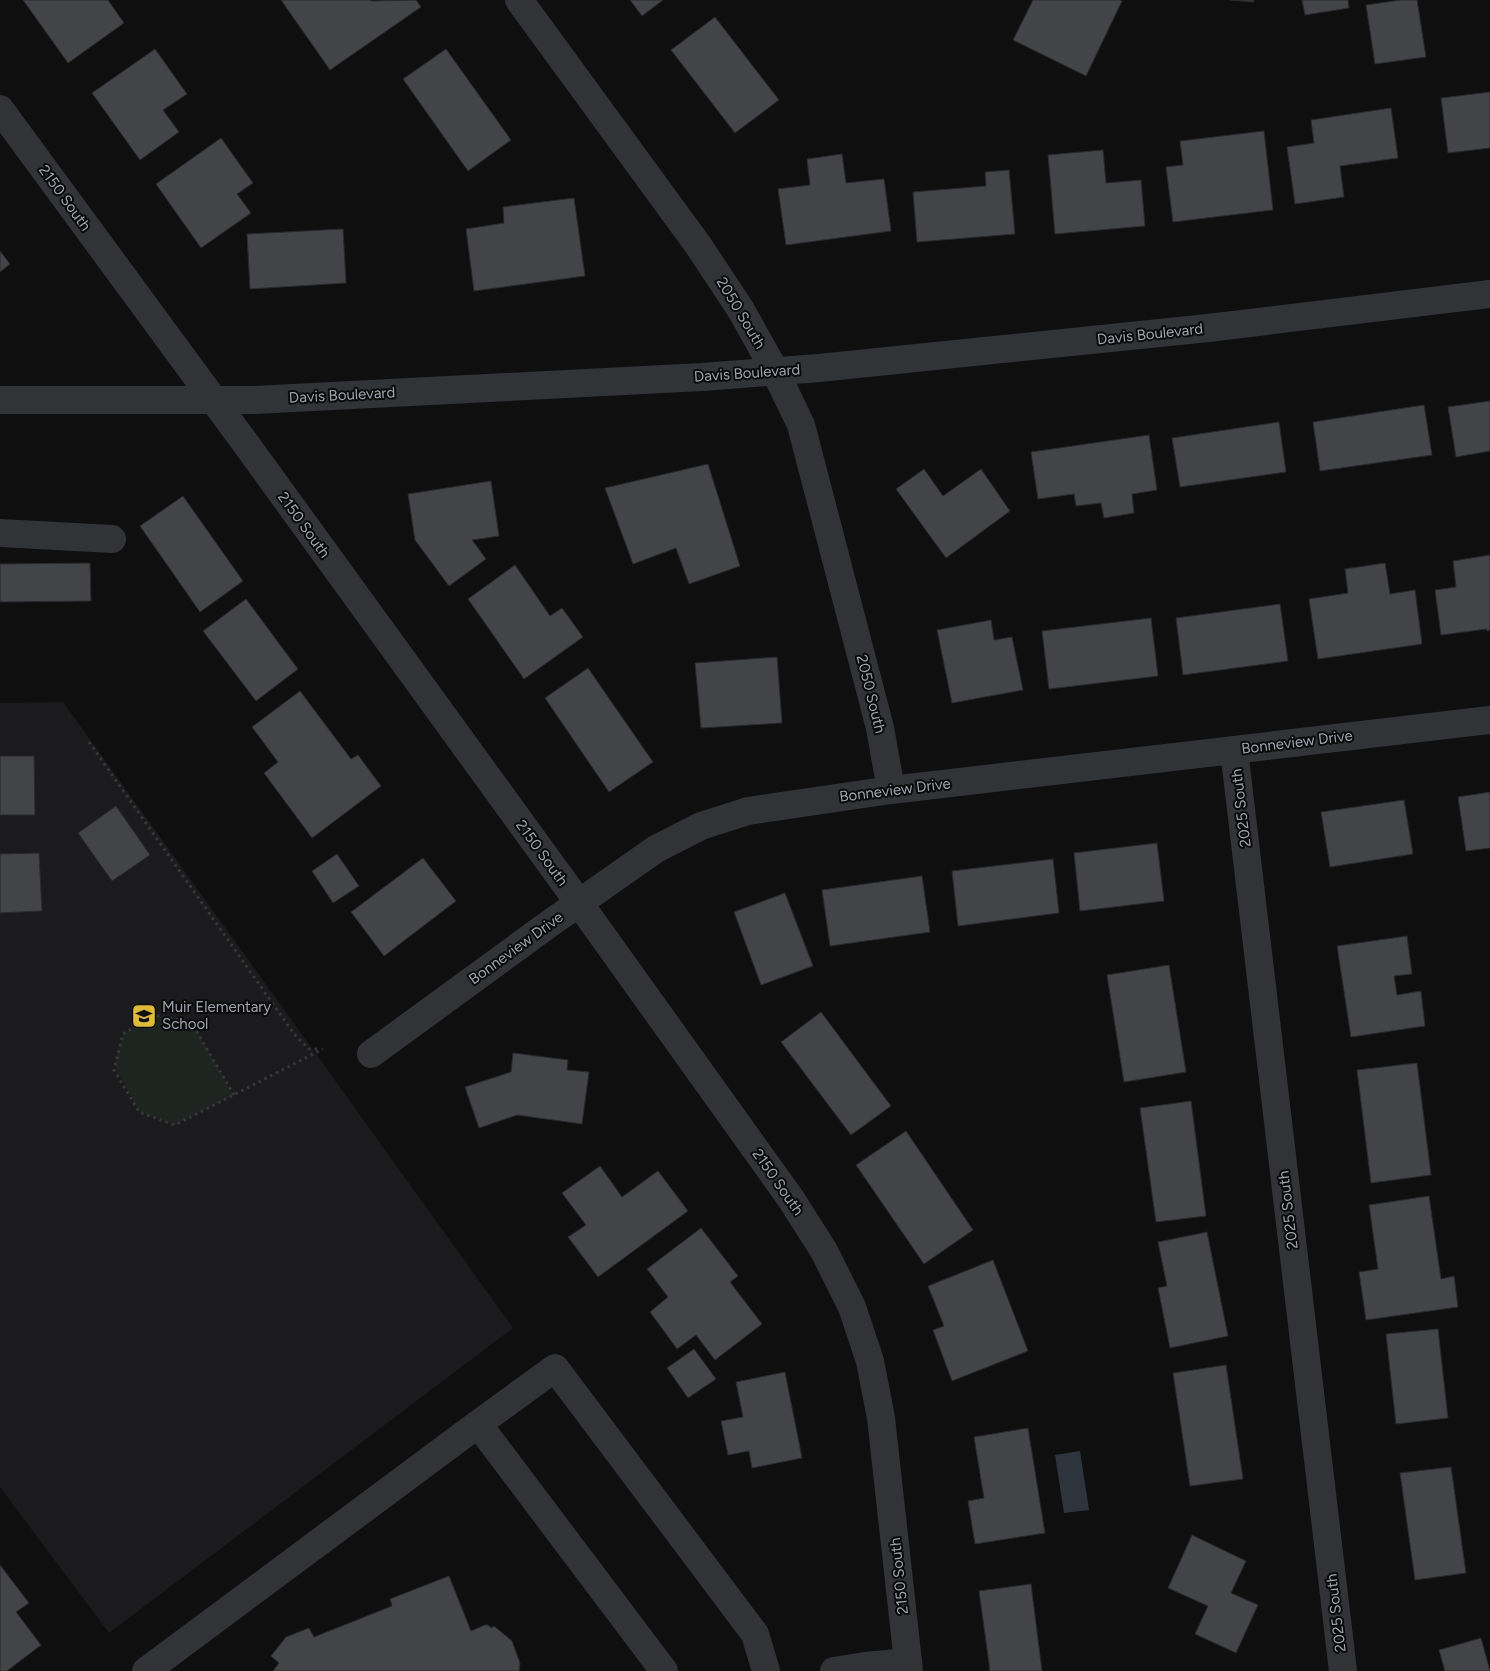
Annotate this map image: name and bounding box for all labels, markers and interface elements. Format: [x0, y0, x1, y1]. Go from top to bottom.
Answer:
street label: 2150 South [35, 162, 95, 234]
street label: 2050 South [713, 274, 769, 352]
street label: Davis Boulevard [1096, 319, 1204, 349]
street label: Davis Boulevard [693, 360, 801, 386]
street label: Davis Boulevard [288, 383, 396, 407]
street label: 2150 South [274, 489, 334, 561]
street label: 2050 South [853, 653, 889, 735]
street label: Bonneview Drive [1240, 726, 1354, 758]
street label: 2025 South [1227, 768, 1255, 848]
street label: Bonneview Drive [838, 774, 952, 806]
street label: 2150 South [512, 817, 572, 889]
street label: Bonneview Drive [465, 908, 567, 988]
place label: Muir Elementary School [162, 998, 271, 1033]
school or university icon: Muir Elementary School [131, 1003, 157, 1029]
street label: 2150 South [749, 1145, 807, 1219]
street label: 2025 South [1274, 1170, 1302, 1250]
street label: 2150 South [886, 1537, 912, 1615]
street label: 2025 South [1322, 1573, 1350, 1653]

